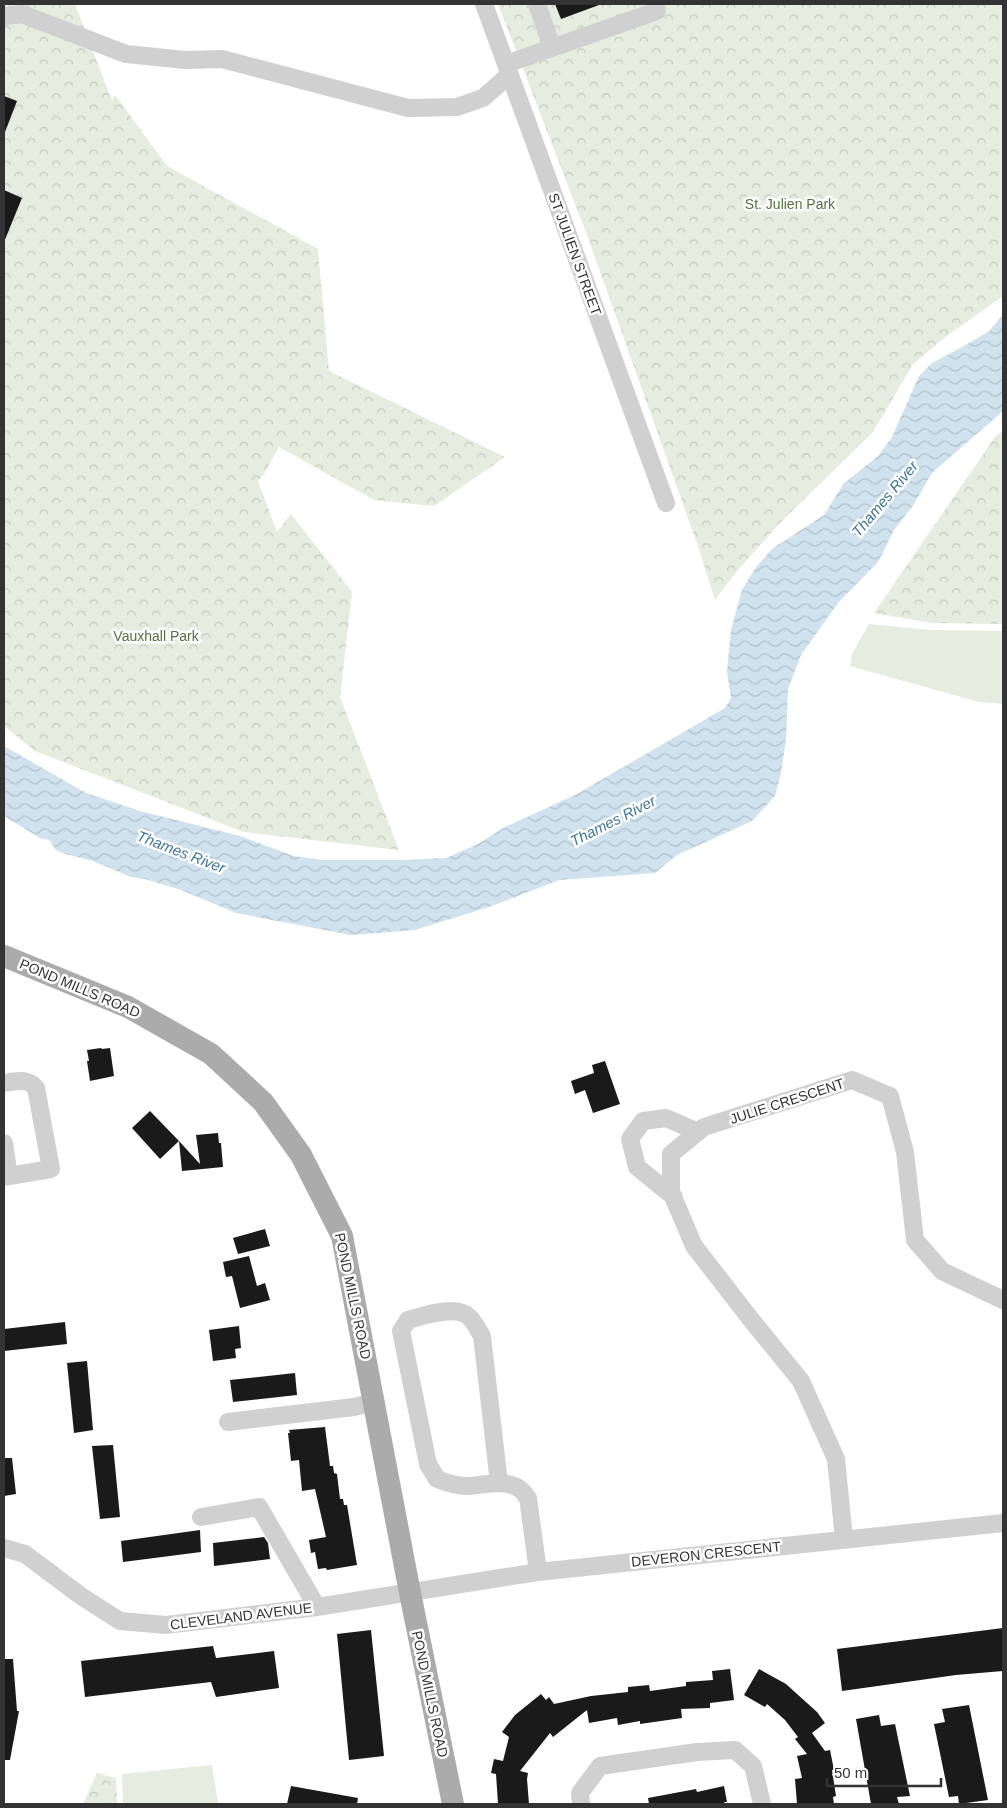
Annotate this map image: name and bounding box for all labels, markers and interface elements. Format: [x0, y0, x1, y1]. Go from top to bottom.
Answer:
street label: ST JULIEN STREET [545, 191, 605, 318]
park label: St. Julien Park [745, 196, 836, 212]
water label: Thames River [848, 457, 922, 540]
park label: Vauxhall Park [113, 628, 200, 644]
water label: Thames River [567, 791, 659, 849]
water label: Thames River [135, 827, 229, 877]
street label: POND MILLS ROAD [17, 955, 143, 1021]
street label: JULIE CRESCENT [728, 1075, 846, 1127]
street label: POND MILLS ROAD [332, 1231, 374, 1361]
street label: DEVERON CRESCENT [631, 1538, 782, 1570]
street label: CLEVELAND AVENUE [169, 1599, 313, 1633]
street label: POND MILLS ROAD [409, 1629, 451, 1759]
scale bar [827, 1756, 941, 1788]
text: 50 m [834, 1764, 867, 1781]

